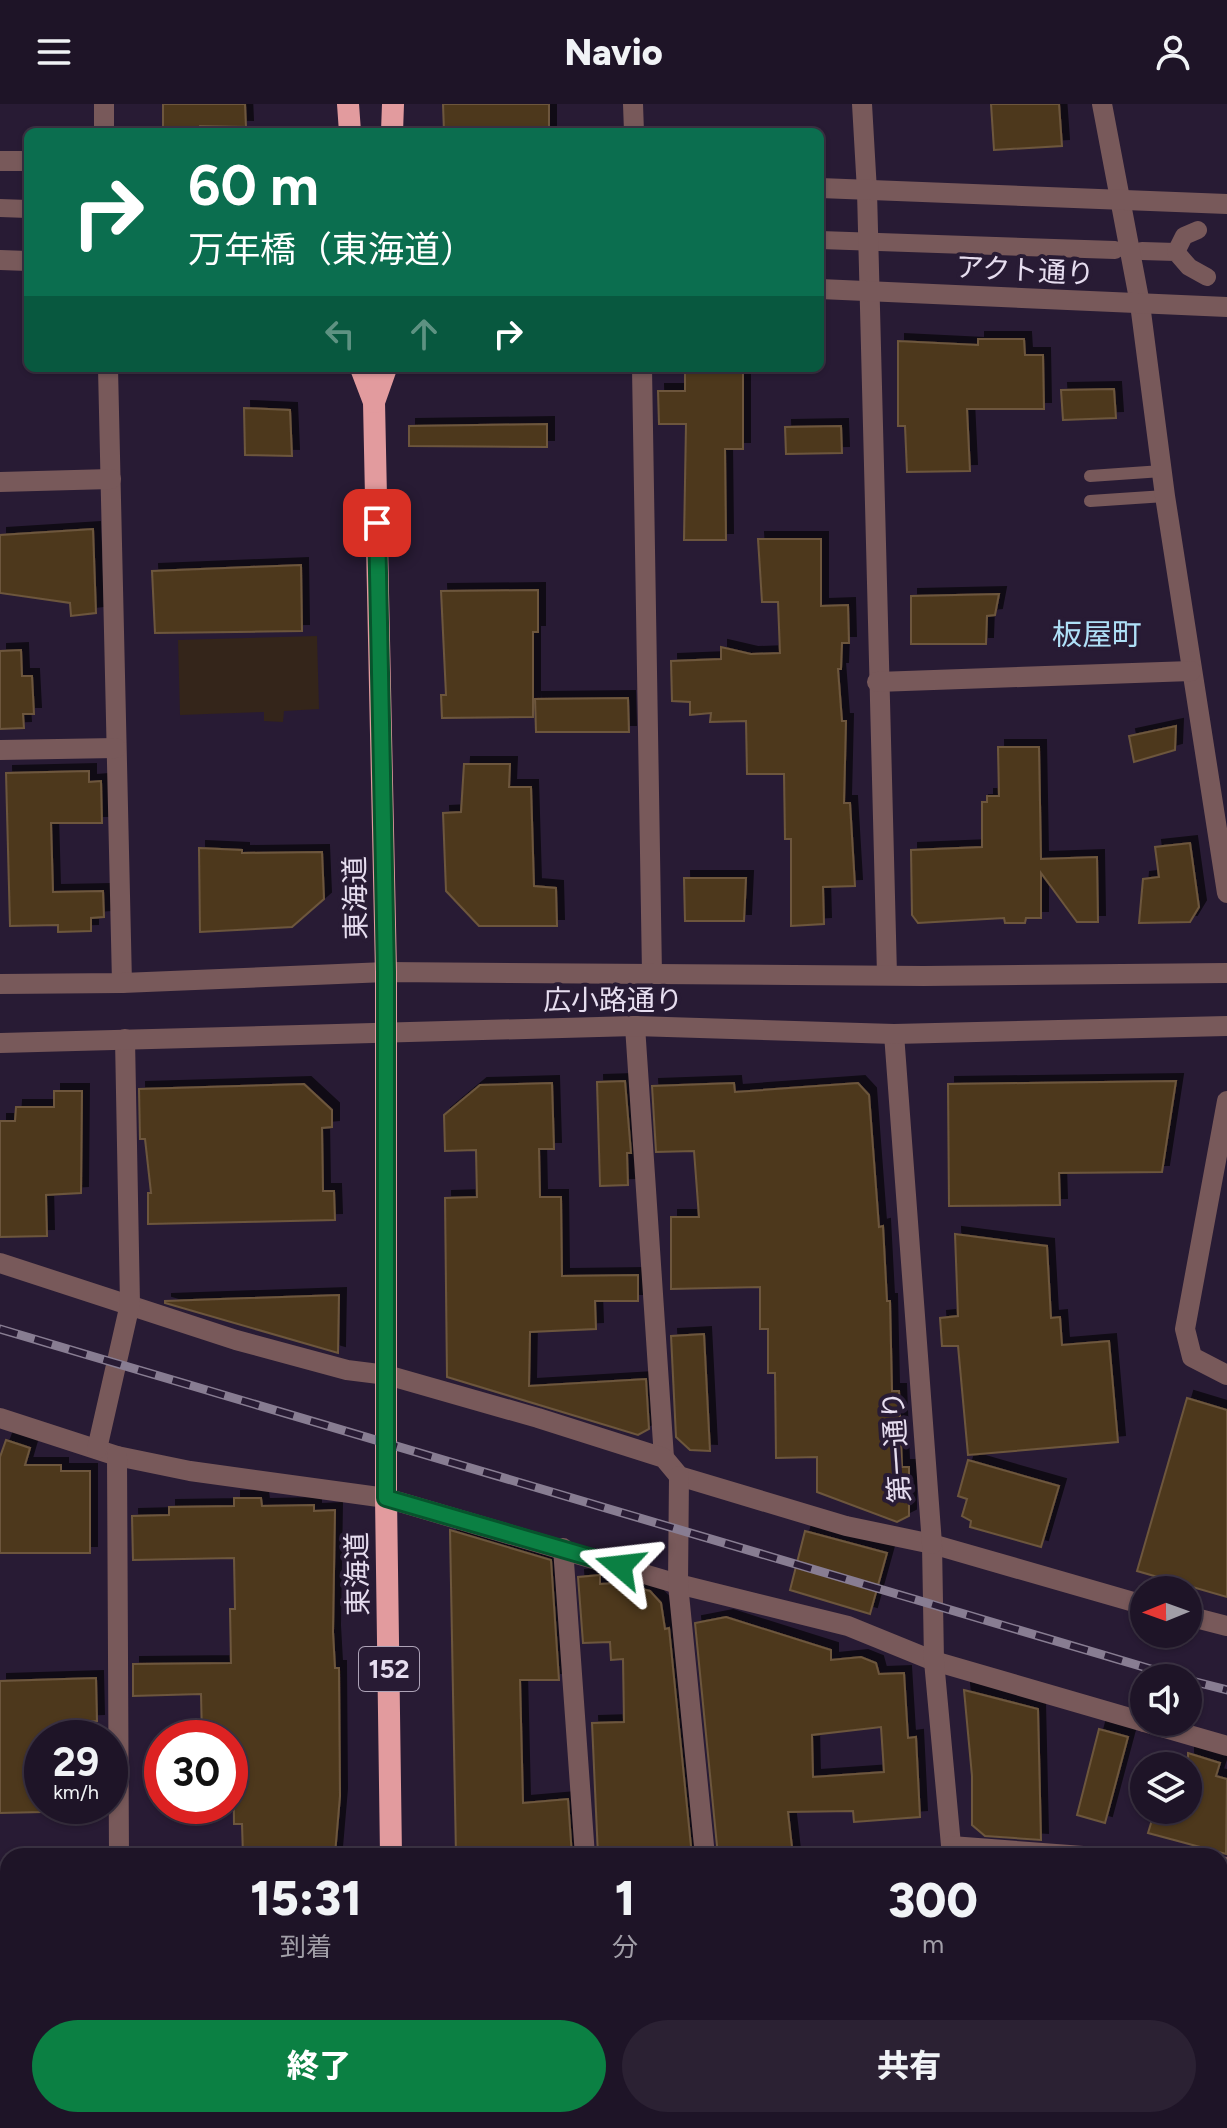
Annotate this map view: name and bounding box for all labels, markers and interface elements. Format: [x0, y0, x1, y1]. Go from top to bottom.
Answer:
icon: menu [32, 30, 76, 74]
icon: person [1151, 30, 1195, 74]
text: Navio [564, 31, 663, 74]
text: 60 m [188, 152, 319, 219]
icon: right [56, 160, 160, 264]
text: 万年橋（東海道） [188, 228, 476, 271]
street label: アクト通り [955, 249, 1095, 291]
icon: left [318, 312, 362, 356]
icon: ahead [402, 312, 446, 356]
icon: right [486, 312, 530, 356]
pin [343, 489, 411, 557]
icon: arrive [355, 501, 399, 545]
district label: 板屋町 [1052, 616, 1142, 653]
street label: 東海道 [337, 856, 373, 940]
street label: 広小路通り [543, 983, 683, 1017]
street label: 第一通り [875, 1390, 917, 1504]
position arrow [578, 1524, 662, 1608]
street label: 東海道 [339, 1532, 375, 1616]
north arrow [1130, 1576, 1202, 1648]
map controls [1130, 1576, 1202, 1824]
road number: 152 [359, 1647, 419, 1691]
button: sound [1130, 1664, 1202, 1736]
speed limit sign: 30 [144, 1720, 248, 1824]
text: 29 [53, 1738, 99, 1786]
button: layers [1130, 1752, 1202, 1824]
text: km/h [53, 1780, 99, 1804]
text: 15:31 [250, 1869, 362, 1927]
text: 1 [615, 1869, 635, 1927]
text: 300 [888, 1871, 978, 1929]
text: m [922, 1928, 944, 1960]
text: 到着 [280, 1931, 332, 1963]
text: 分 [612, 1931, 638, 1963]
button: 終了 [32, 2020, 606, 2112]
button: 共有 [622, 2020, 1196, 2112]

